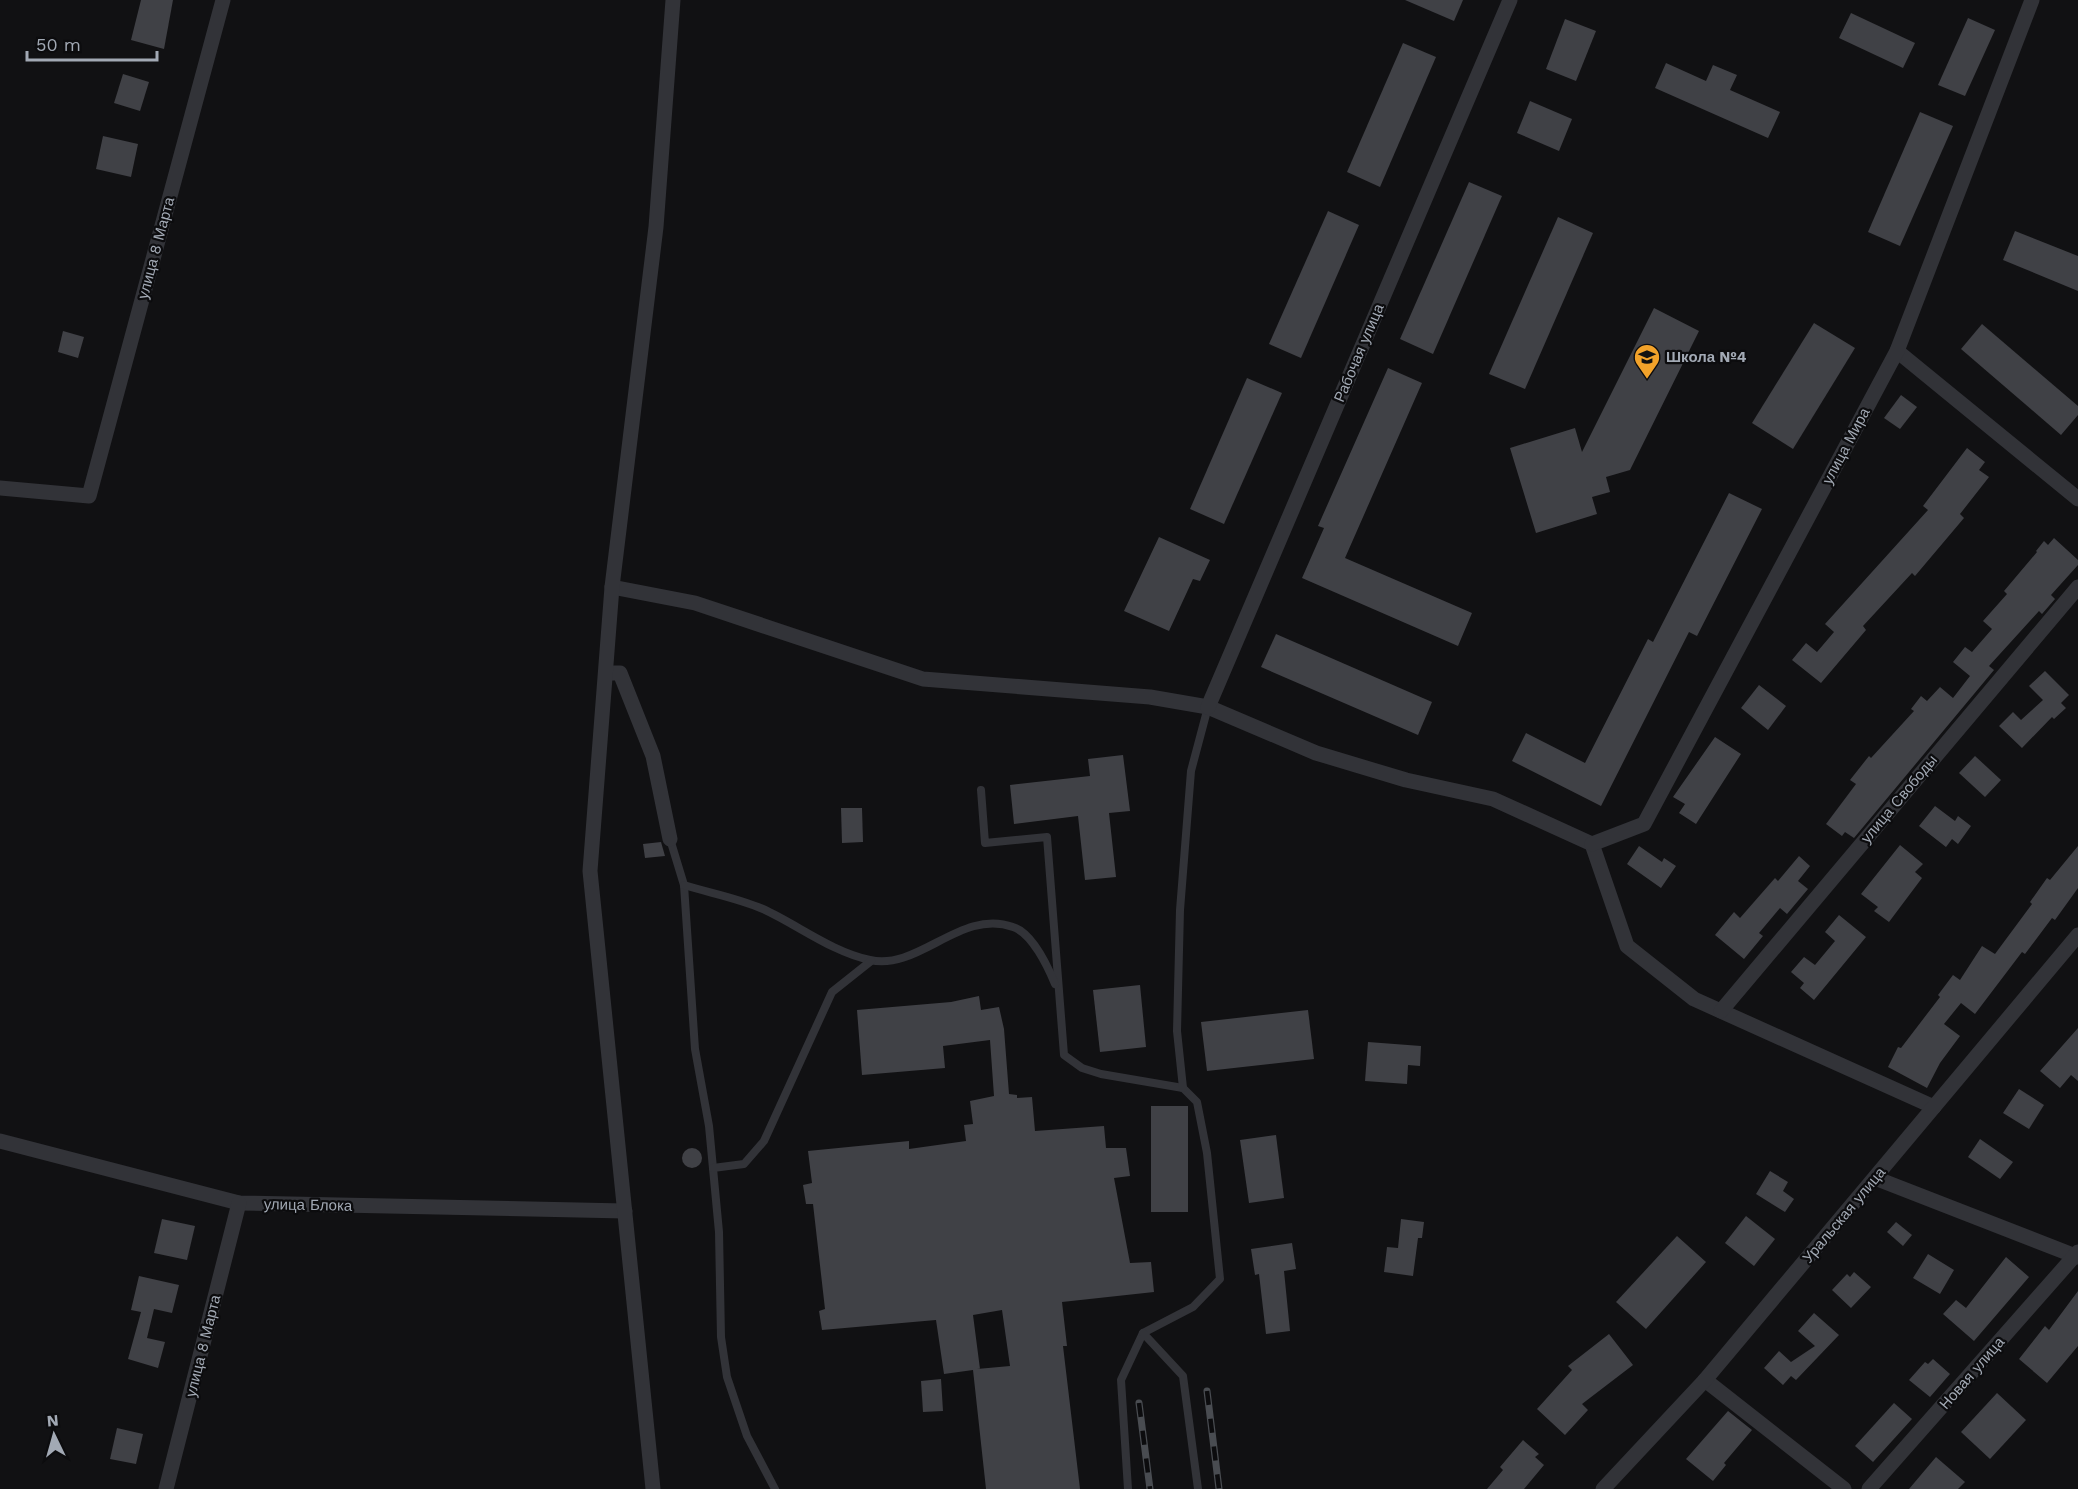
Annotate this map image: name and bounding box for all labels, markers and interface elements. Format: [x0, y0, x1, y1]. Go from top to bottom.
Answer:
scale bar [27, 24, 158, 62]
text: 50 m [36, 34, 81, 55]
street label: улица 8 Марта [134, 194, 178, 301]
street label: Рабочая улица [1330, 301, 1388, 405]
school or university icon: Школа №4 [1632, 342, 1662, 380]
place label: Школа №4 [1666, 348, 1747, 366]
street label: улица Мира [1818, 404, 1874, 487]
street label: улица Свободы [1857, 751, 1941, 847]
street label: Уральская улица [1799, 1163, 1890, 1266]
street label: улица Блока [264, 1195, 353, 1215]
street label: улица 8 Марта [182, 1292, 225, 1399]
street label: Новая улица [1936, 1333, 2009, 1413]
north arrow [24, 1405, 84, 1465]
text: N [46, 1411, 59, 1431]

